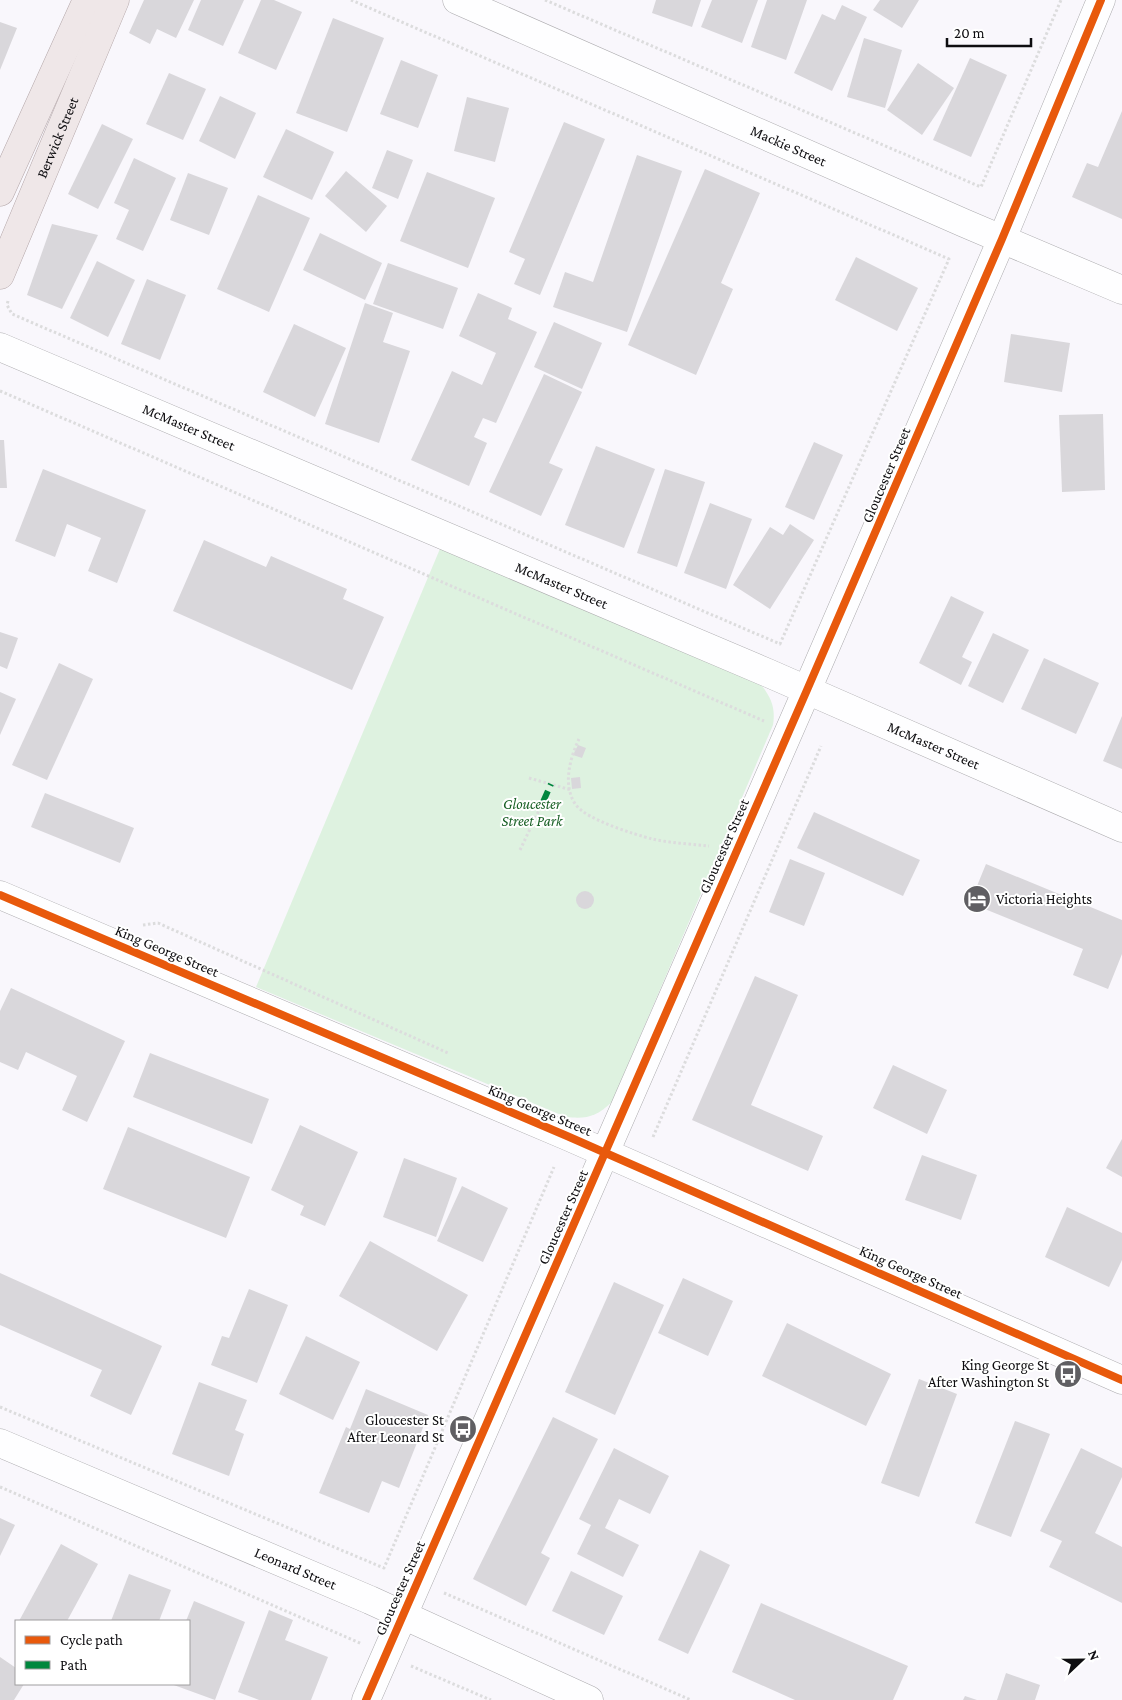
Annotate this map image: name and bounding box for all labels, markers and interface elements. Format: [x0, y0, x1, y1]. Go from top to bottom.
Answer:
scale bar [947, 15, 1031, 47]
text: 20 m [954, 25, 985, 41]
street label: Berwick Street [33, 94, 82, 181]
street label: Mackie Street [748, 122, 830, 170]
street label: McMaster Street [140, 400, 238, 454]
street label: Gloucester Street [859, 424, 914, 525]
street label: McMaster Street [513, 559, 611, 612]
street label: McMaster Street [885, 718, 983, 773]
street label: Gloucester Street [696, 795, 753, 896]
park label: Gloucester Street Park [502, 796, 564, 829]
hotel icon: Victoria Heights [962, 884, 992, 914]
place label: Victoria Heights [996, 891, 1092, 908]
street label: King George Street [112, 922, 222, 981]
street label: King George Street [485, 1081, 595, 1140]
street label: Gloucester Street [535, 1166, 592, 1267]
street label: King George Street [857, 1242, 966, 1303]
place label: King George St After Washington St [928, 1357, 1050, 1391]
bus stop icon: King George St After Washington St [1053, 1359, 1083, 1389]
place label: Gloucester St After Leonard St [347, 1412, 445, 1445]
bus stop icon: Gloucester St After Leonard St [448, 1414, 478, 1444]
street label: Gloucester Street [372, 1537, 429, 1638]
street label: Leonard Street [252, 1544, 340, 1593]
legend [15, 1620, 190, 1685]
text: Cycle path [60, 1632, 123, 1649]
north arrow [1057, 1635, 1107, 1685]
text: N [1085, 1648, 1103, 1663]
text: Path [60, 1657, 87, 1673]

